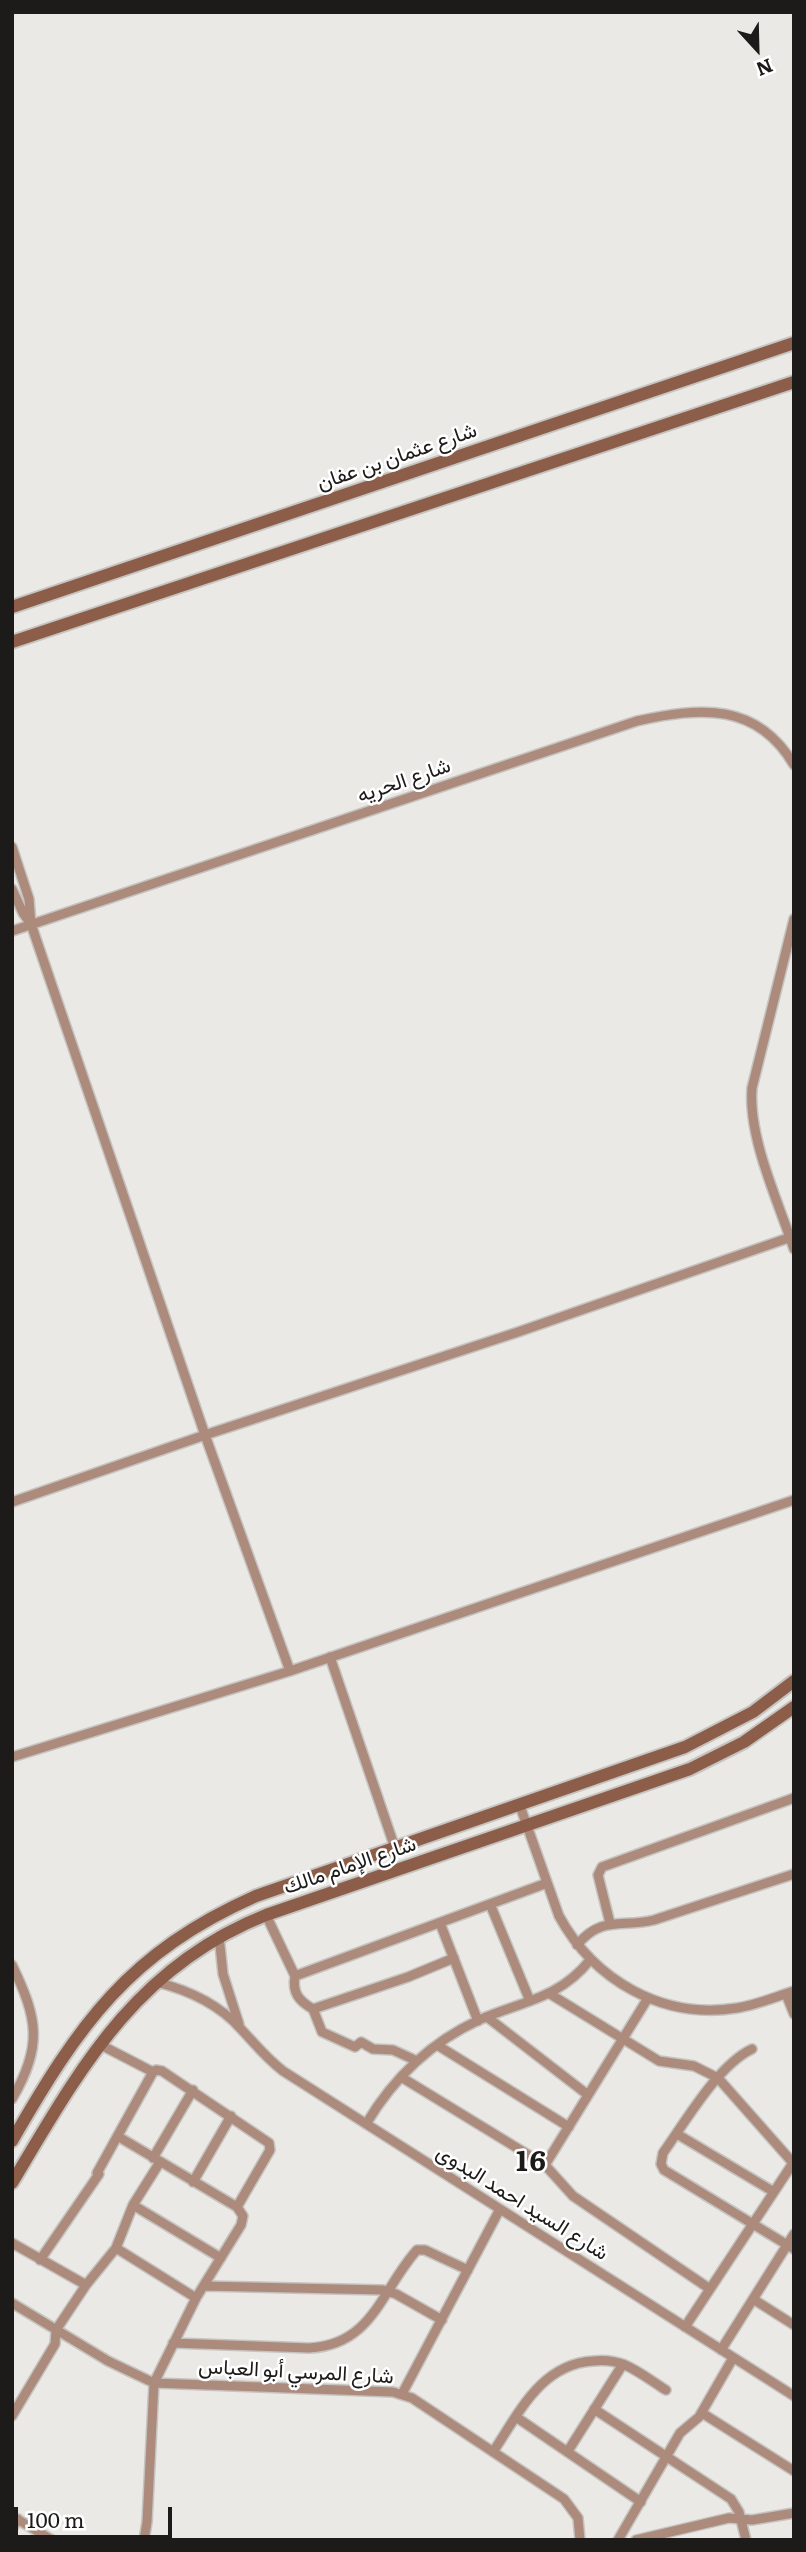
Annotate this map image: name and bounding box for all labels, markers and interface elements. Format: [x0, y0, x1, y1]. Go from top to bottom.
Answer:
north arrow [722, 14, 792, 84]
text: N [752, 52, 778, 84]
street label: شارع عثمان بن عفان [314, 418, 480, 496]
street label: شارع الحريه [354, 753, 454, 809]
street label: شارع الإمام مالك [280, 1832, 420, 1900]
street label: شارع السيد احمد البدوى [431, 2140, 613, 2266]
district label: 16 [516, 2146, 548, 2180]
street label: شارع المرسي أبو العباس [198, 2354, 394, 2390]
scale bar [18, 2492, 175, 2536]
text: 100 m [27, 2503, 84, 2534]

